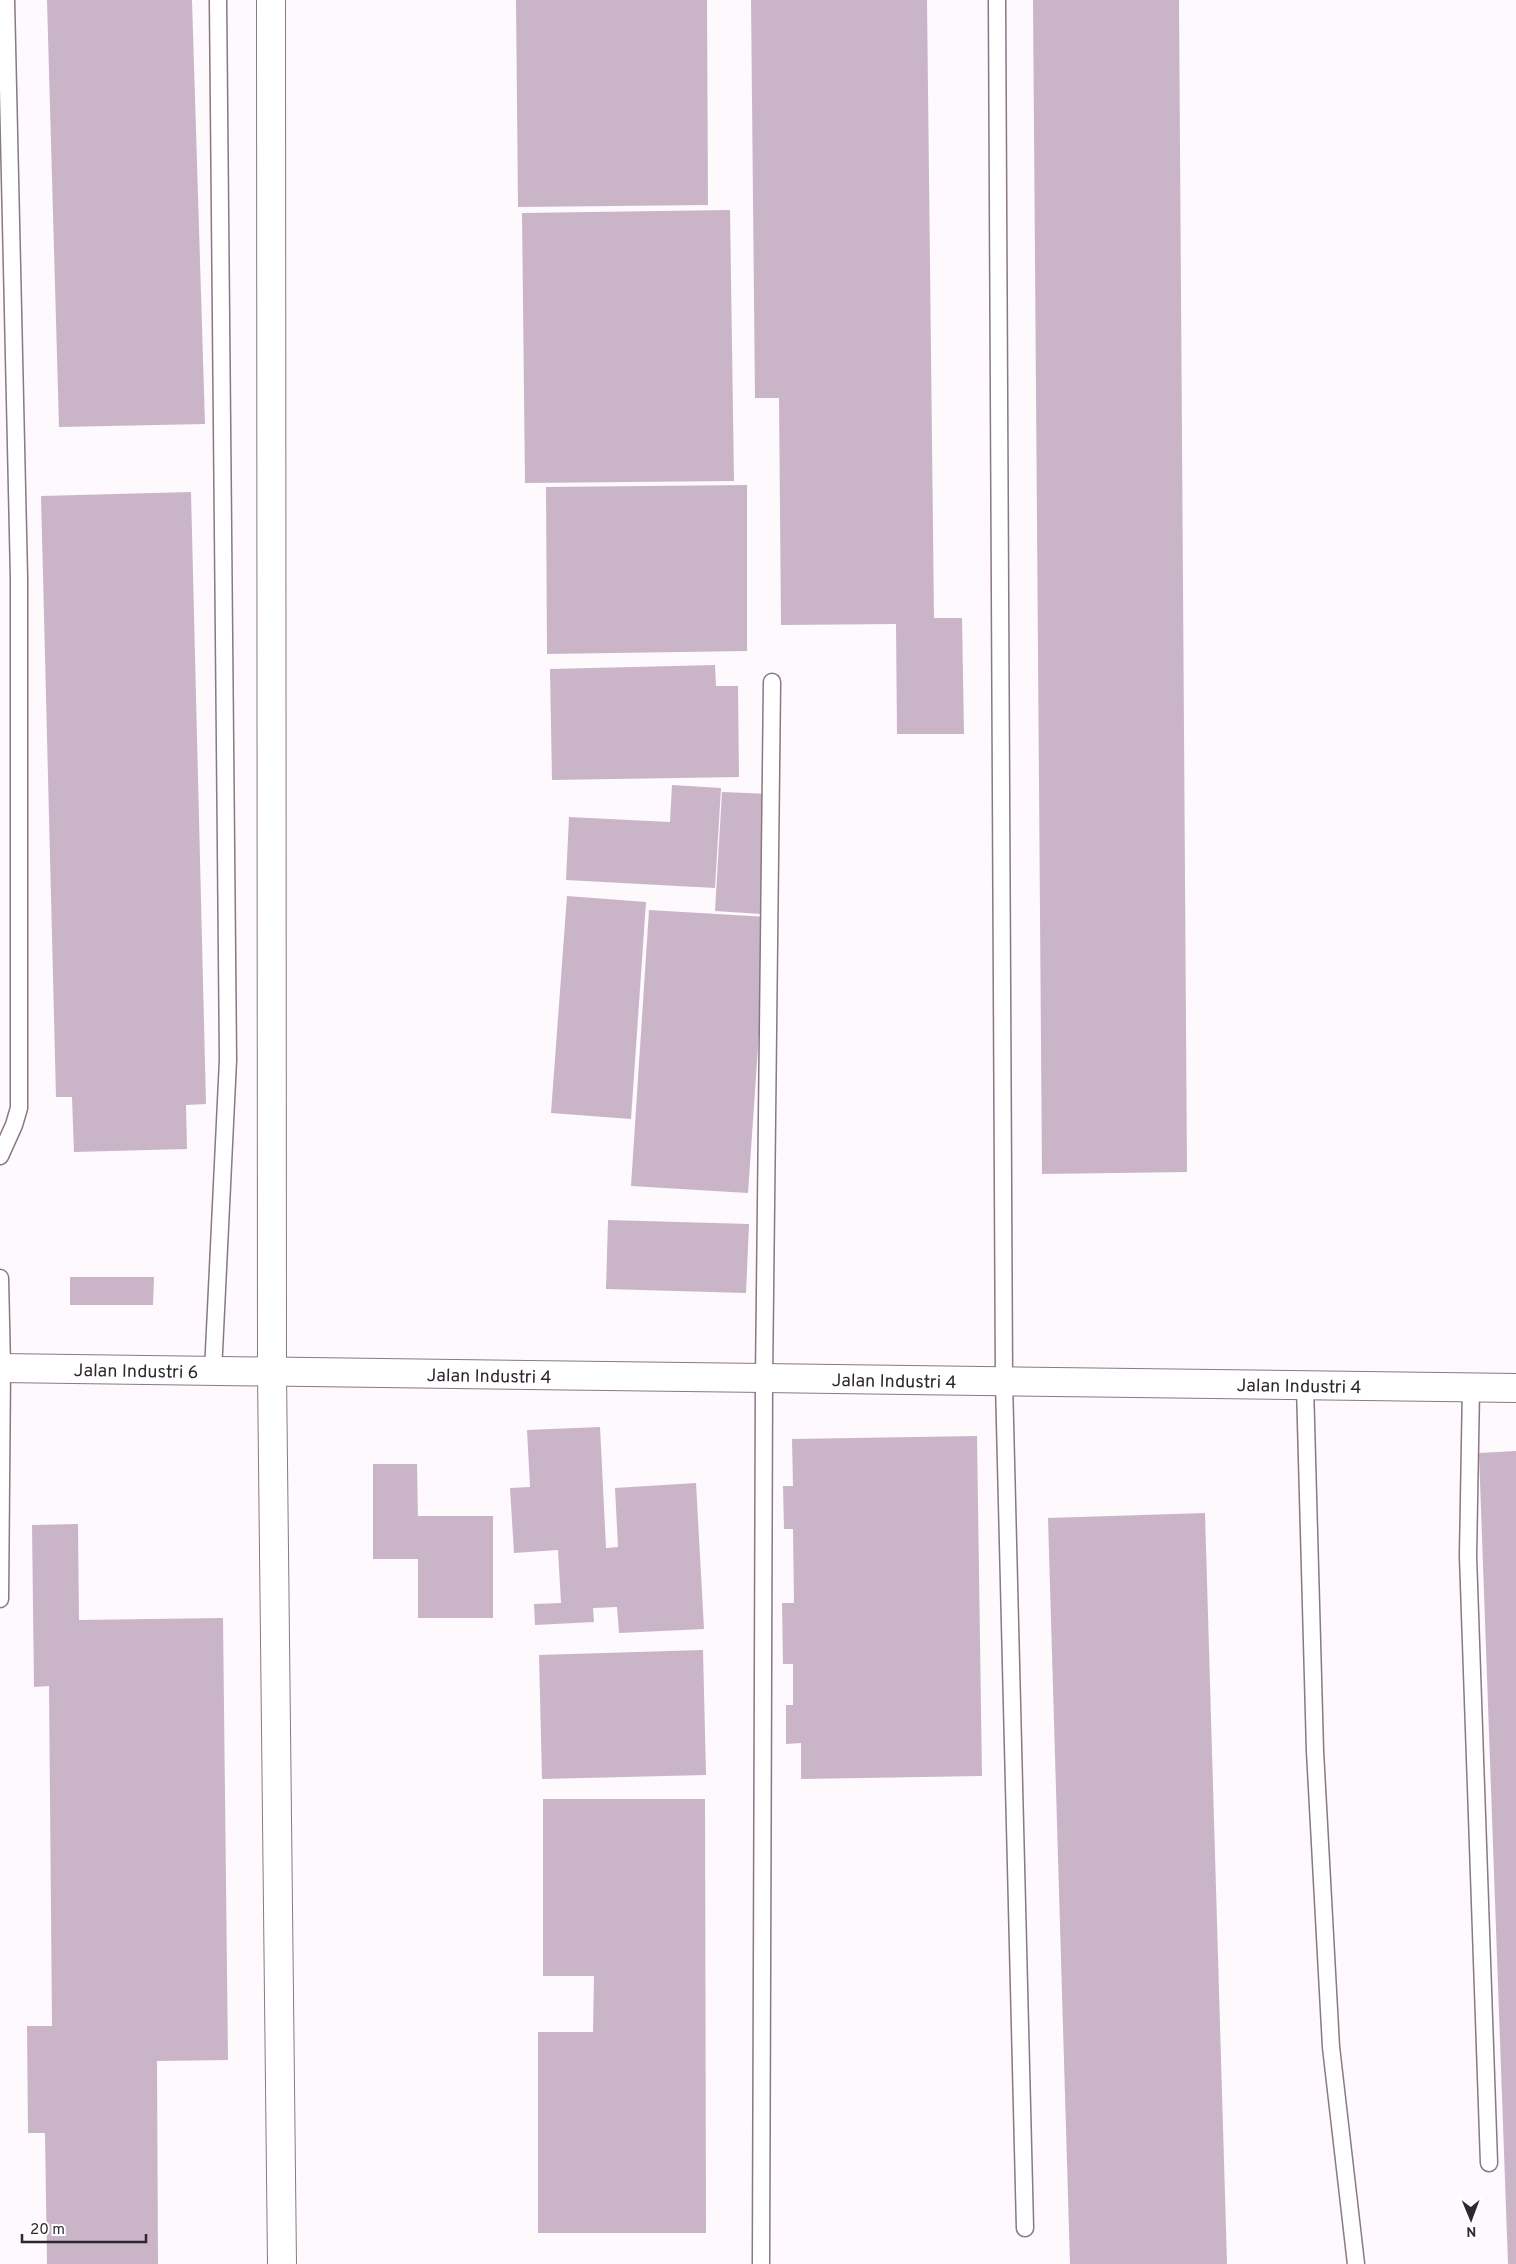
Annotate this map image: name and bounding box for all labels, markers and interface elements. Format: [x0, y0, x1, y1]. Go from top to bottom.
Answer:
street label: Jalan Industri 6 [73, 1360, 198, 1385]
street label: Jalan Industri 4 [426, 1365, 552, 1390]
street label: Jalan Industri 4 [831, 1370, 957, 1395]
street label: Jalan Industri 4 [1236, 1375, 1362, 1400]
north arrow [1446, 2194, 1496, 2244]
scale bar [22, 2212, 146, 2244]
text: 20 m [30, 2221, 65, 2240]
text: N [1466, 2222, 1476, 2239]

